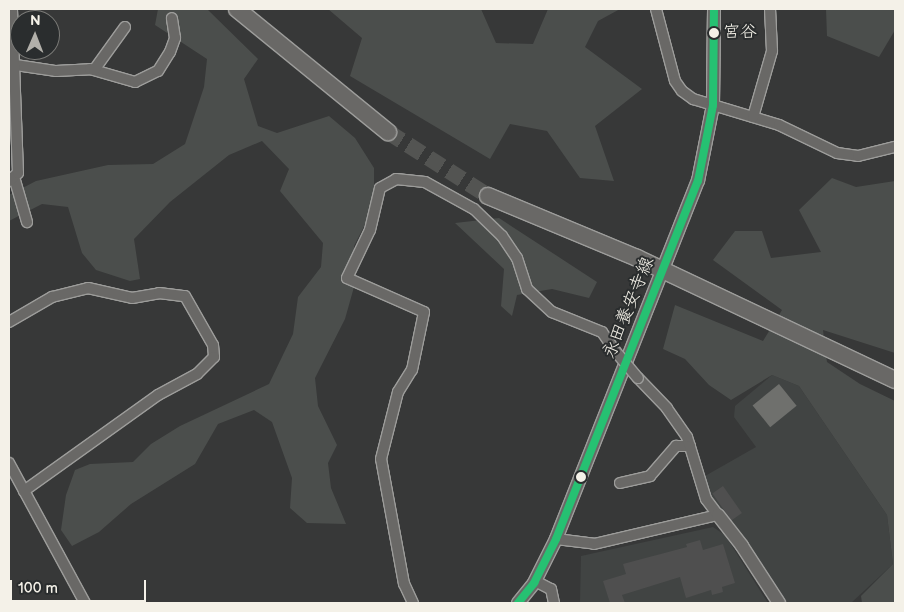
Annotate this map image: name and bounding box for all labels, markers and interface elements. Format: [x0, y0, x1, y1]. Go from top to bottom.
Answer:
north arrow [10, 10, 60, 60]
text: N [30, 12, 41, 29]
place label: 宮谷 [723, 23, 757, 43]
marker: 宮谷 [709, 28, 719, 38]
street label: 永田養安寺線 [599, 254, 659, 362]
unlabelled marker [576, 472, 586, 482]
scale bar [12, 570, 149, 602]
text: 100 m [18, 579, 58, 598]

